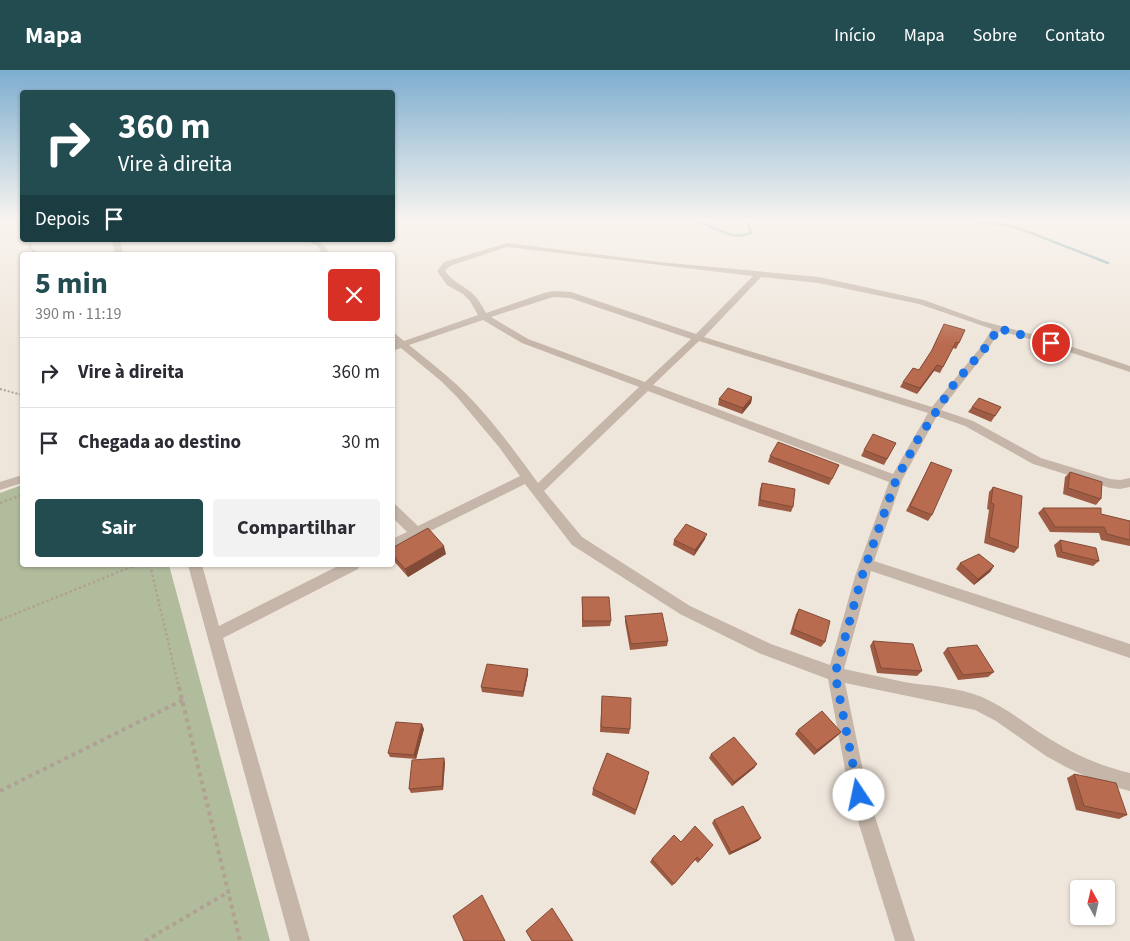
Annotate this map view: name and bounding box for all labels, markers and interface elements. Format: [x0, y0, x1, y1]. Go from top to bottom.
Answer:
text: Mapa [25, 18, 82, 53]
text: Início [834, 23, 876, 48]
text: Mapa [904, 23, 945, 48]
text: Sobre [973, 23, 1017, 48]
text: Contato [1045, 23, 1105, 48]
text: 360 m [118, 102, 210, 152]
icon: right [35, 110, 100, 175]
text: Vire à direita [118, 148, 232, 180]
icon: arrive [100, 205, 128, 233]
text: Depois [35, 206, 90, 233]
text: 5 min [35, 262, 108, 305]
button: close [328, 269, 380, 321]
text: 390 m · 11:19 [35, 303, 122, 325]
pin [1030, 322, 1072, 364]
icon: arrive [1037, 329, 1065, 357]
icon: right [35, 359, 63, 387]
text: Vire à direita [78, 359, 184, 386]
text: 360 m [332, 359, 380, 386]
icon: arrive [35, 429, 63, 457]
text: Chegada ao destino [78, 429, 241, 456]
text: 30 m [342, 429, 380, 456]
button: Sair [35, 499, 203, 557]
button: Compartilhar [213, 499, 380, 557]
position arrow [832, 768, 884, 820]
north arrow [1070, 880, 1115, 925]
map controls [1070, 880, 1115, 925]

